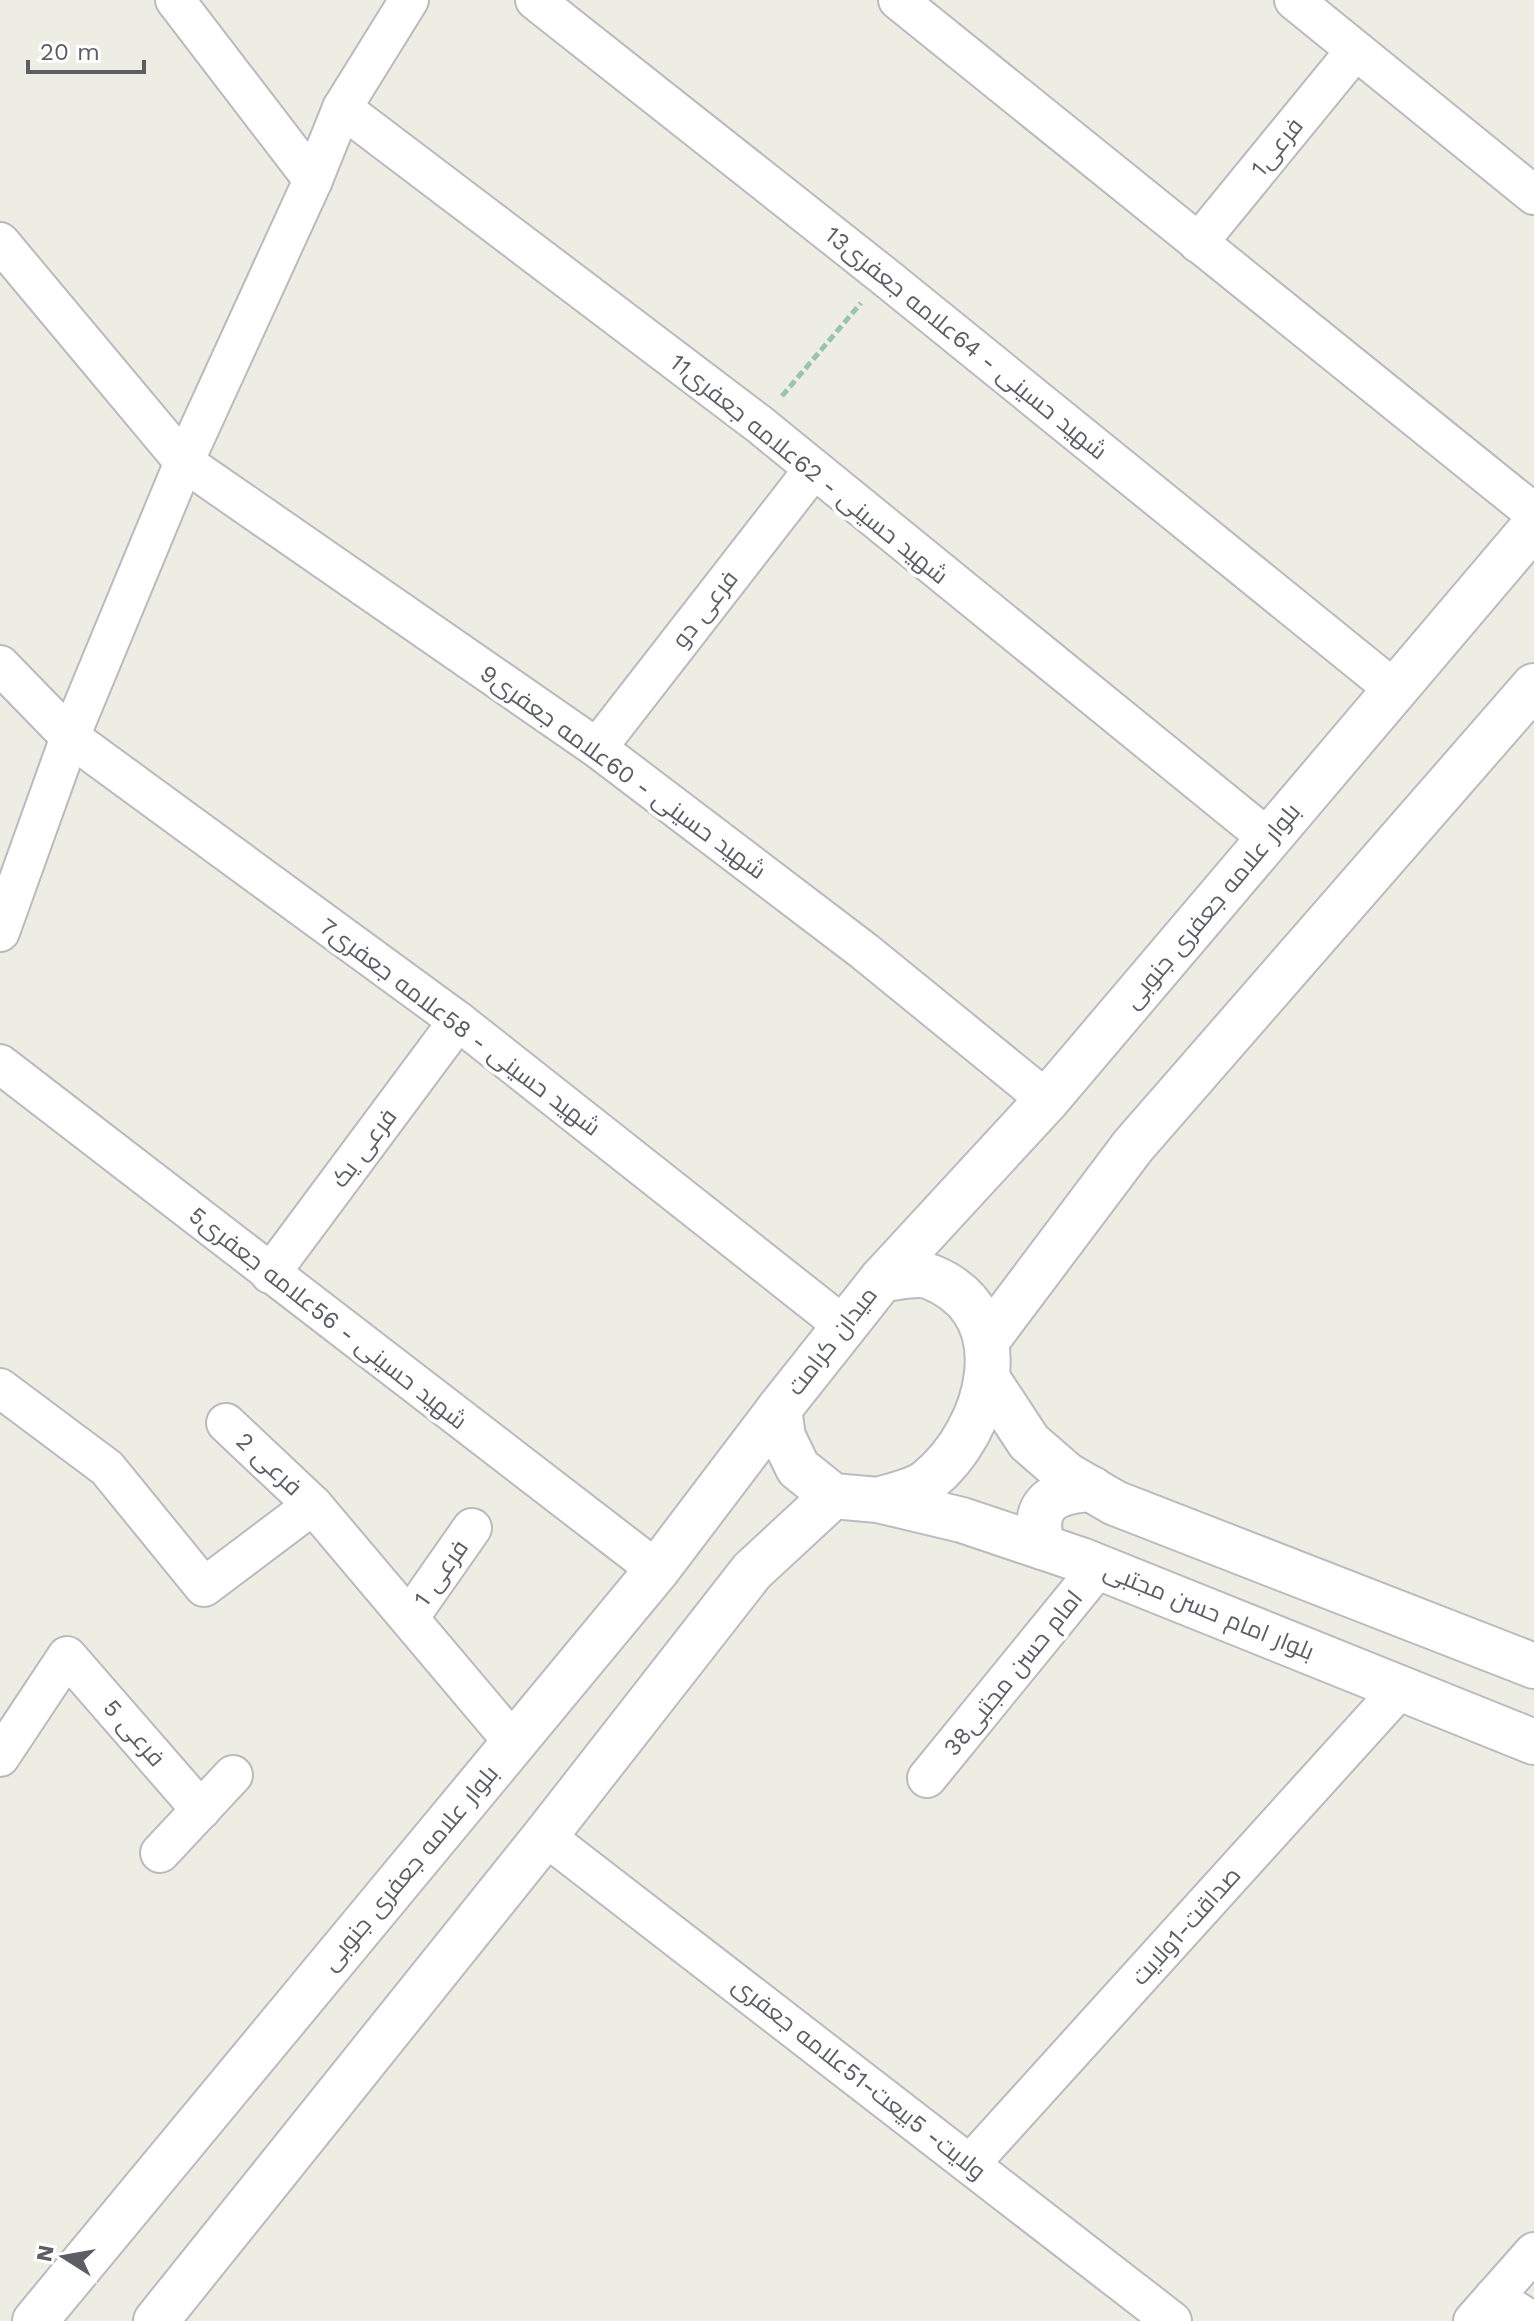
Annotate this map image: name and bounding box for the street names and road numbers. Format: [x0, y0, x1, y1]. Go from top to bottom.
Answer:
street label: فرعی1 [1245, 112, 1309, 182]
street label: 13شهید حسینی - 64علامه جعفری [819, 221, 1113, 465]
street label: 11شهید حسینی - 62علامه جعفری [664, 348, 954, 590]
street label: فرعی دو [666, 565, 744, 653]
street label: 9شهید حسینی - 60علامه جعفری [475, 659, 771, 885]
street label: بلوار علامه جعفری جنوبی [1118, 798, 1306, 1014]
street label: 7شهید حسینی - 58علامه جعفری [314, 912, 606, 1142]
street label: فرعی یک [325, 1103, 403, 1193]
street label: 5شهید حسینی - 56علامه جعفری [184, 1201, 472, 1435]
street label: میدان کرامت [781, 1281, 883, 1401]
street label: فرعی 2 [230, 1427, 308, 1501]
street label: فرعی 1 [408, 1534, 474, 1612]
street label: بلوار امام حسن مجتبی [1099, 1556, 1318, 1668]
street label: 38امام حسن مجتبی [938, 1585, 1090, 1763]
street label: فرعی 5 [97, 1694, 171, 1772]
street label: بلوار علامه جعفری جنوبی [316, 1760, 504, 1976]
street label: صداقت-1ولایت [1126, 1861, 1246, 1991]
street label: ولایت- 5بیعت-51علامه جعفری [727, 1971, 991, 2185]

